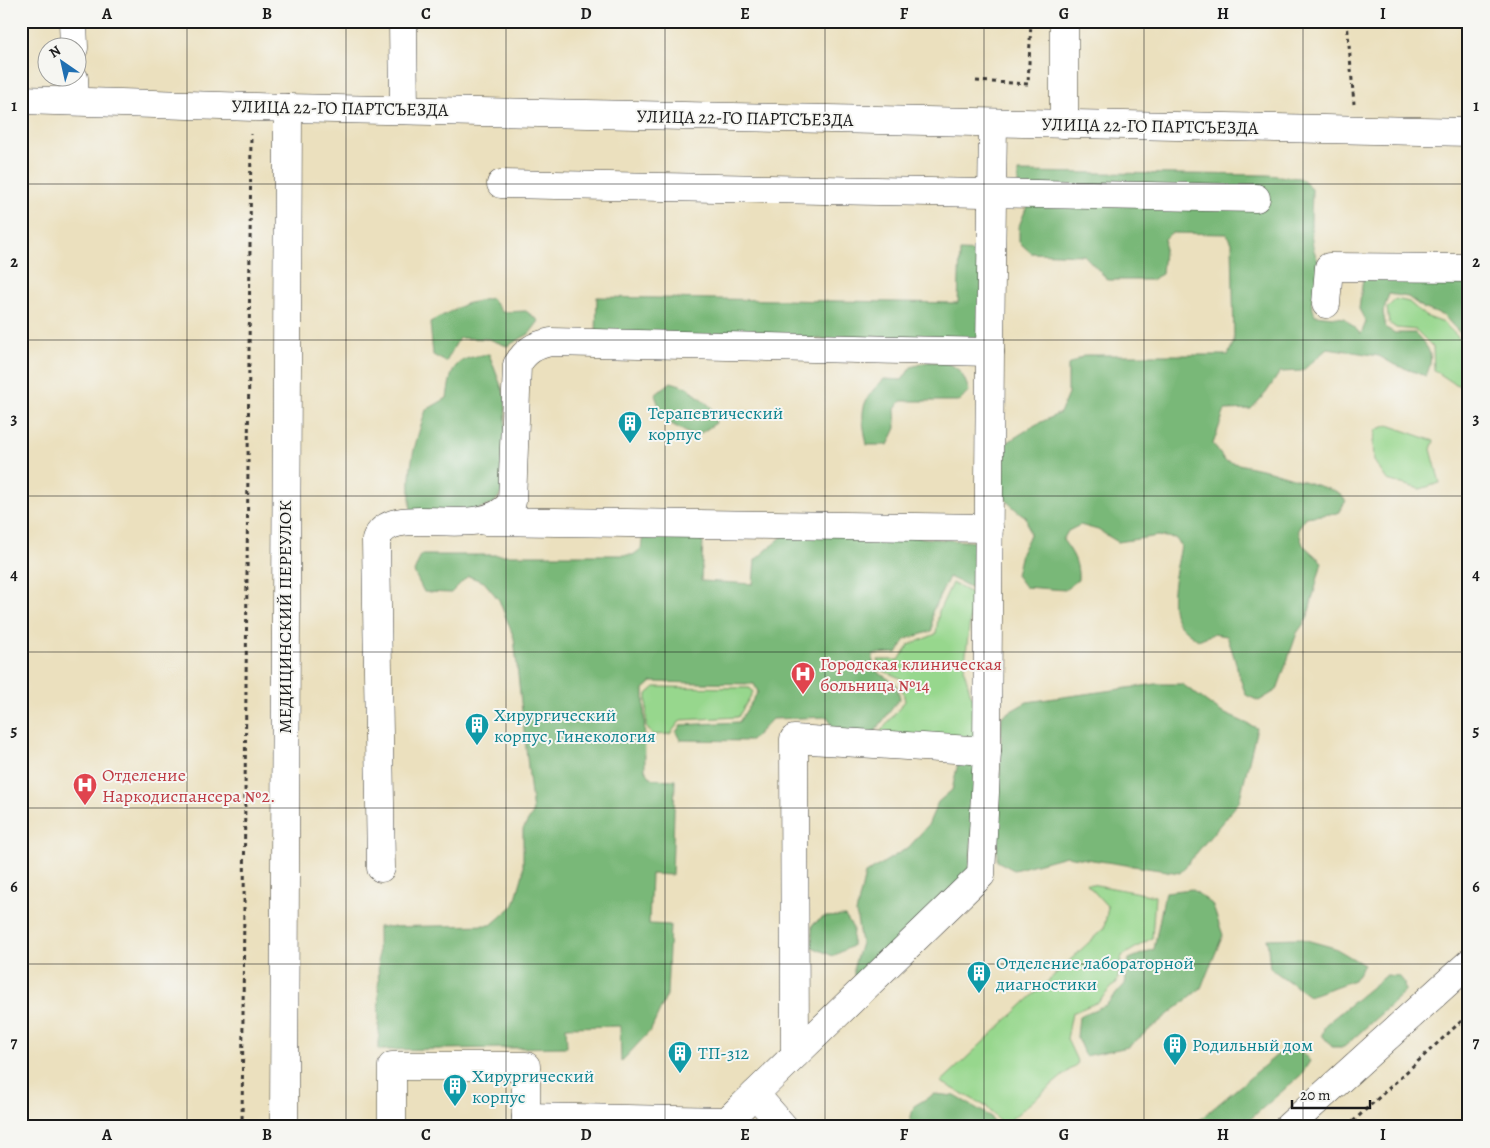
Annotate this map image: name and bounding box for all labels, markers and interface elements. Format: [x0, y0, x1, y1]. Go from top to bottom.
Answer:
text: A [101, 3, 113, 25]
text: B [262, 3, 272, 25]
text: C [421, 3, 431, 25]
text: D [580, 3, 592, 25]
text: E [740, 3, 750, 25]
text: F [900, 3, 909, 25]
text: G [1059, 3, 1069, 25]
text: H [1217, 3, 1229, 25]
text: I [1380, 3, 1386, 25]
north arrow [38, 38, 88, 88]
text: N [45, 41, 65, 62]
street label: УЛИЦА 22-ГО ПАРТСЪЕЗДА [231, 94, 449, 122]
text: 1 [11, 95, 17, 117]
text: 1 [1473, 95, 1479, 117]
street label: УЛИЦА 22-ГО ПАРТСЪЕЗДА [636, 104, 854, 132]
street label: УЛИЦА 22-ГО ПАРТСЪЕЗДА [1041, 112, 1259, 140]
text: 2 [10, 251, 18, 273]
text: 2 [1472, 251, 1480, 273]
place label: Терапевтический корпус [648, 401, 783, 446]
text: 3 [11, 408, 18, 430]
text: 3 [1473, 408, 1480, 430]
building icon: Терапевтический корпус [617, 410, 643, 444]
street label: МЕДИЦИНСКИЙ ПЕРЕУЛОК [273, 500, 297, 734]
text: 4 [10, 564, 18, 586]
text: 4 [1472, 564, 1480, 586]
place label: Городская клиническая больница №14 [820, 652, 1002, 697]
hospital icon: Городская клиническая больница №14 [790, 661, 816, 695]
place label: Хирургический корпус, Гинекология [494, 703, 656, 748]
building icon: Хирургический корпус, Гинекология [464, 712, 490, 746]
text: 5 [11, 720, 18, 742]
text: 5 [1473, 720, 1480, 742]
place label: Отделение Наркодиспансера №2. [102, 763, 275, 808]
hospital icon: Отделение Наркодиспансера №2. [72, 772, 98, 806]
text: 6 [10, 876, 18, 898]
text: 6 [1472, 876, 1480, 898]
place label: Отделение лабораторной диагностики [995, 951, 1194, 996]
building icon: Отделение лабораторной диагностики [966, 960, 992, 994]
text: 7 [11, 1032, 18, 1054]
building icon: Родильный дом [1162, 1032, 1188, 1066]
text: 7 [1473, 1032, 1480, 1054]
place label: Родильный дом [1192, 1033, 1313, 1057]
building icon: ТП-312 [667, 1040, 693, 1074]
place label: ТП-312 [698, 1041, 750, 1065]
place label: Хирургический корпус [472, 1064, 594, 1109]
building icon: Хирургический корпус [442, 1073, 468, 1107]
scale bar [1292, 1078, 1370, 1110]
text: 20 m [1300, 1085, 1331, 1105]
text: A [101, 1124, 113, 1146]
text: B [262, 1124, 272, 1146]
text: C [421, 1124, 431, 1146]
text: D [580, 1124, 592, 1146]
text: E [740, 1124, 750, 1146]
text: F [900, 1124, 909, 1146]
text: G [1059, 1124, 1069, 1146]
text: H [1217, 1124, 1229, 1146]
text: I [1380, 1124, 1386, 1146]

